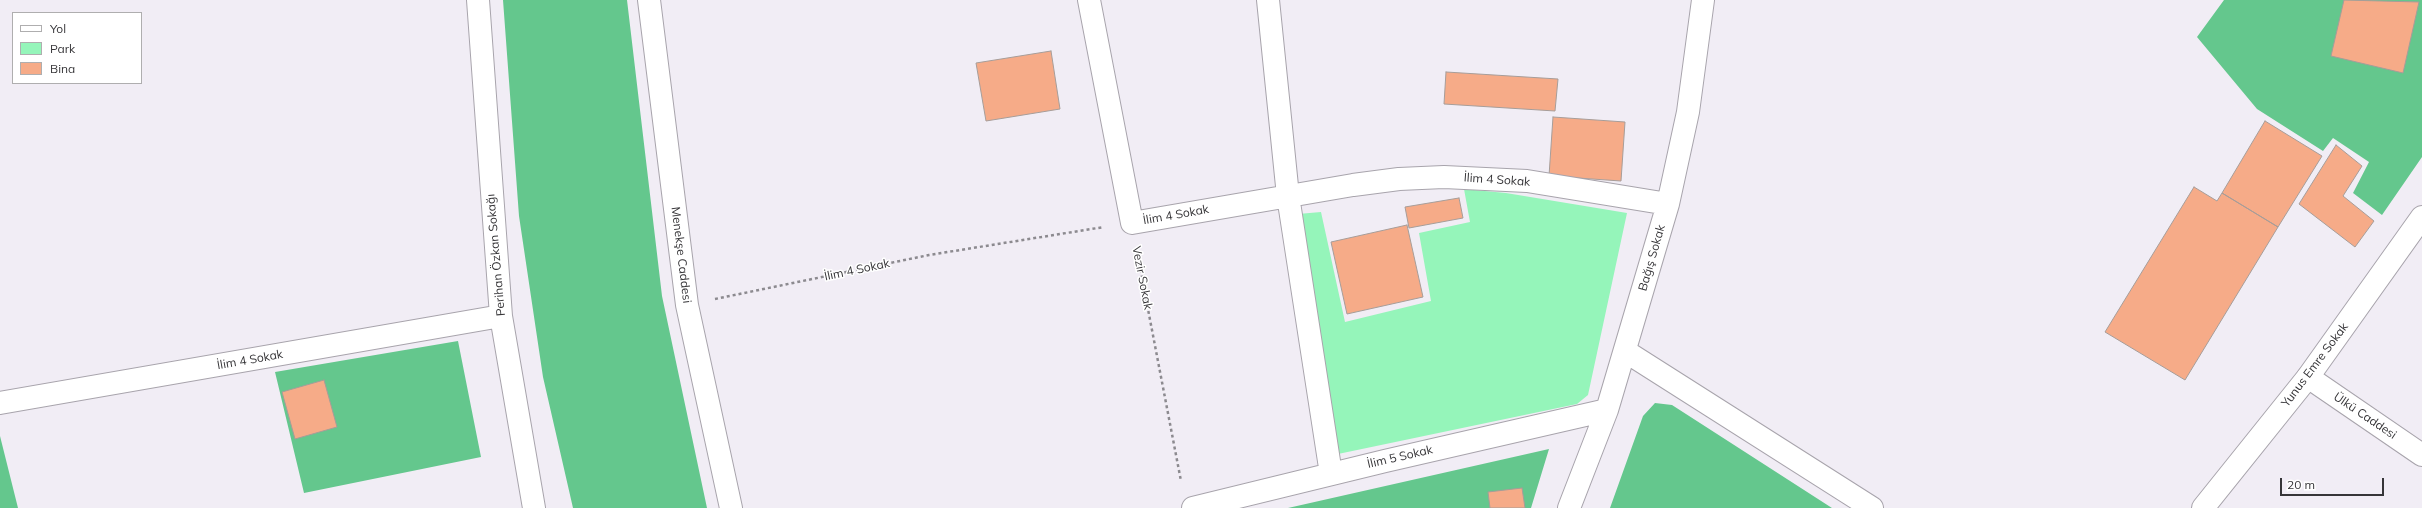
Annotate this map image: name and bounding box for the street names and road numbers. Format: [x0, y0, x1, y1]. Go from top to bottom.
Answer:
street label: İlim 4 Sokak [1463, 170, 1531, 190]
street label: Perihan Özkan Sokağı [483, 193, 509, 317]
street label: İlim 4 Sokak [1142, 202, 1210, 228]
street label: Menekşe Caddesi [668, 206, 694, 304]
street label: Bağış Sokak [1636, 223, 1668, 293]
street label: Vezir Sokak [1129, 245, 1155, 311]
street label: İlim 4 Sokak [823, 256, 891, 284]
street label: Yunus Emre Sokak [2279, 320, 2351, 410]
street label: İlim 4 Sokak [216, 347, 284, 373]
street label: Ülkü Caddesi [2331, 390, 2399, 442]
street label: İlim 5 Sokak [1366, 442, 1434, 472]

